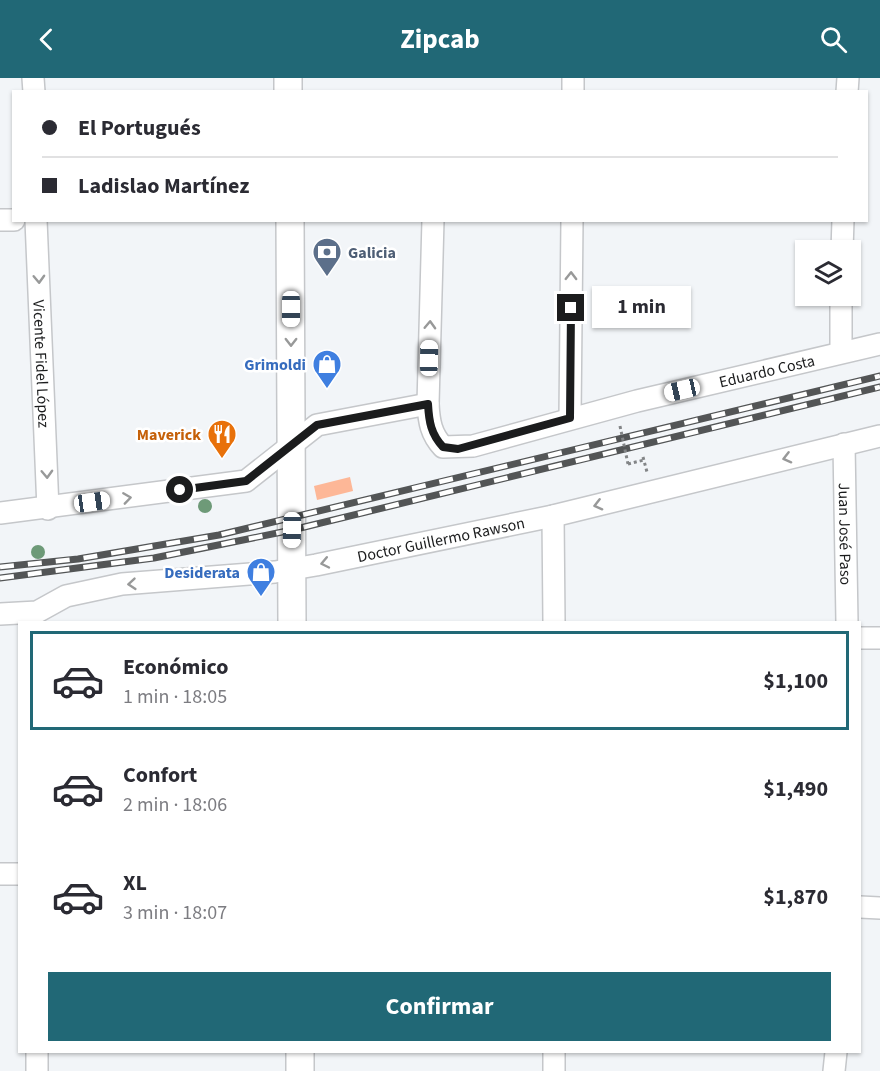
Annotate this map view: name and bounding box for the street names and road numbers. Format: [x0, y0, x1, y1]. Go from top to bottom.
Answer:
street label: Vicente Fidel López [27, 299, 55, 429]
street label: Eduardo Costa [717, 350, 817, 393]
street label: Juan José Paso [833, 483, 856, 585]
street label: Doctor Guillermo Rawson [355, 512, 527, 568]

